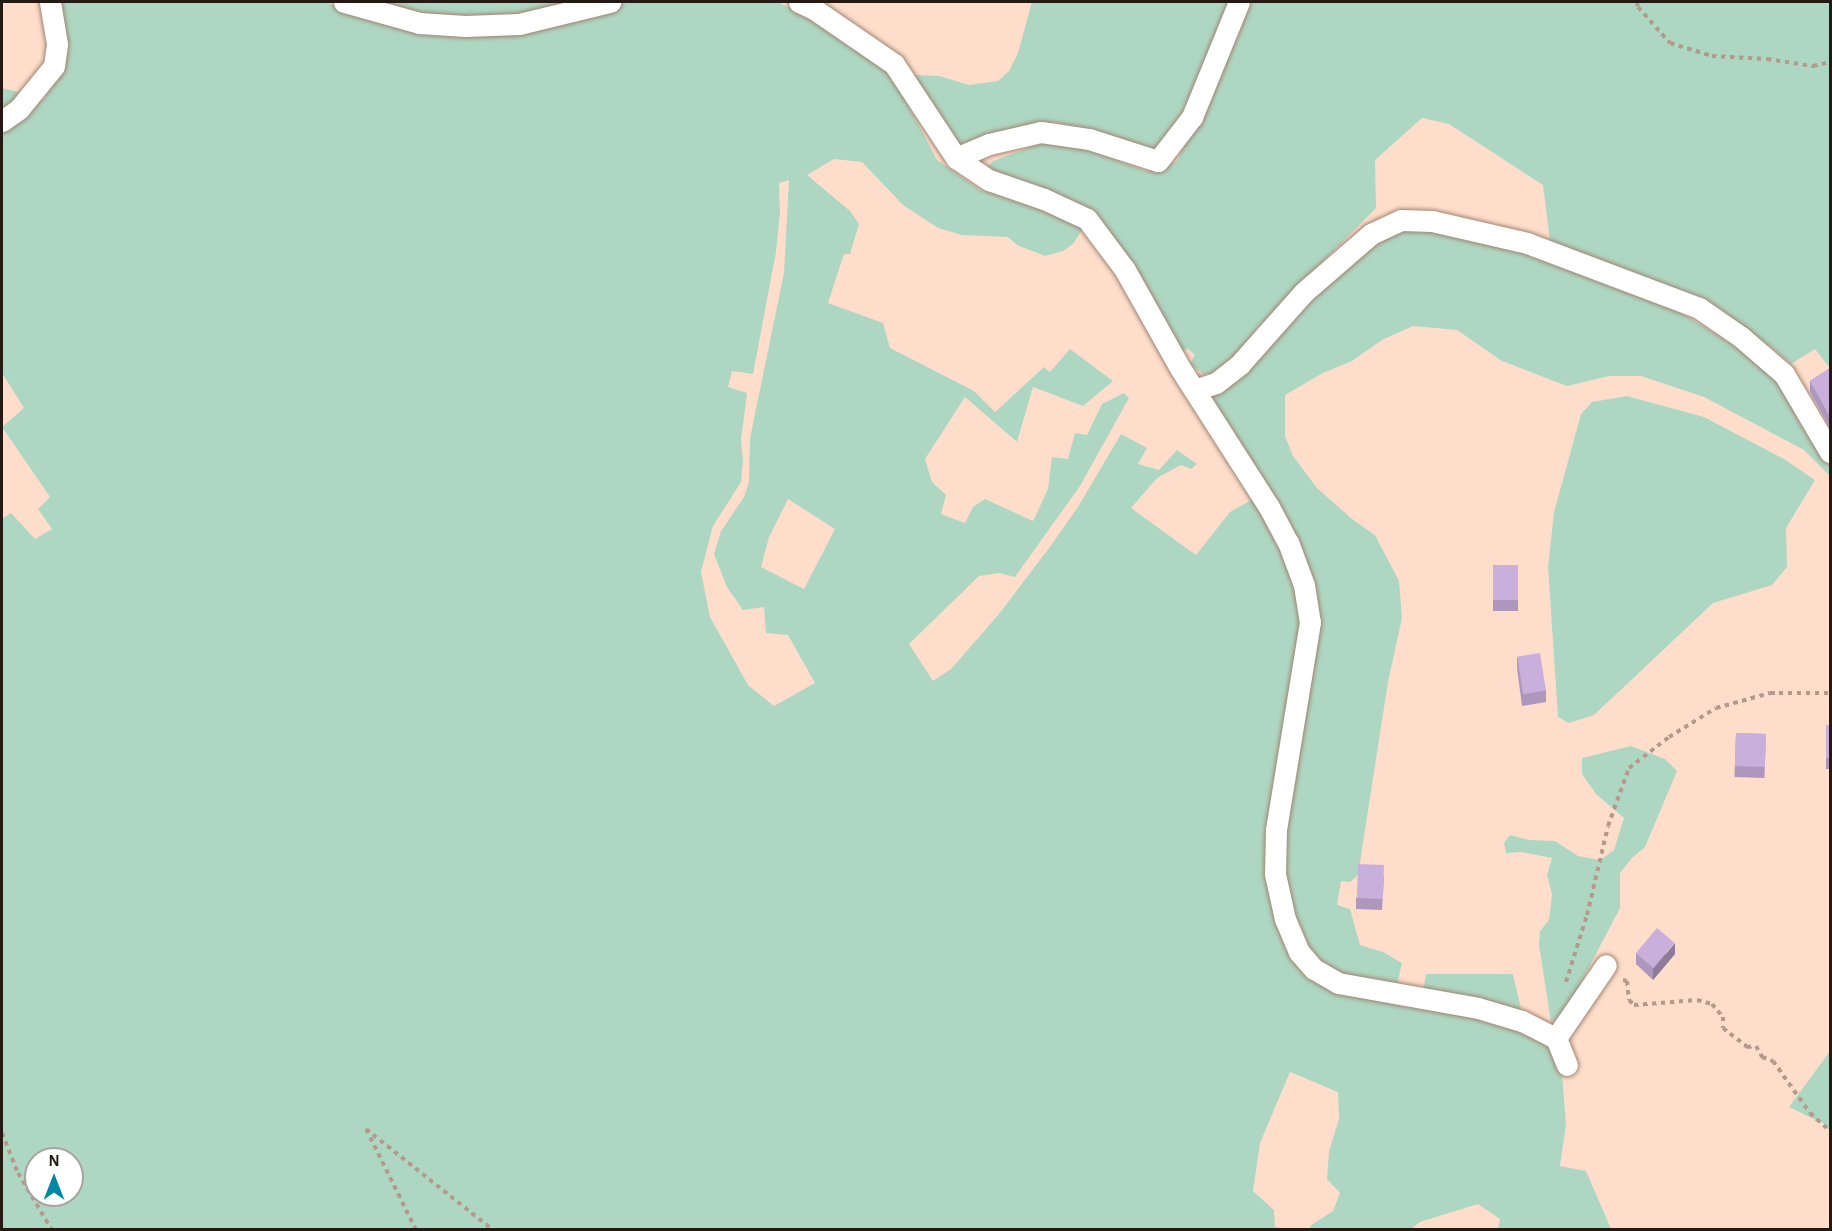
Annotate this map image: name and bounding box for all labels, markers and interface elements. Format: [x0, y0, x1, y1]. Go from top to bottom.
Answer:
north arrow [24, 1147, 84, 1207]
text: N [48, 1153, 60, 1169]

